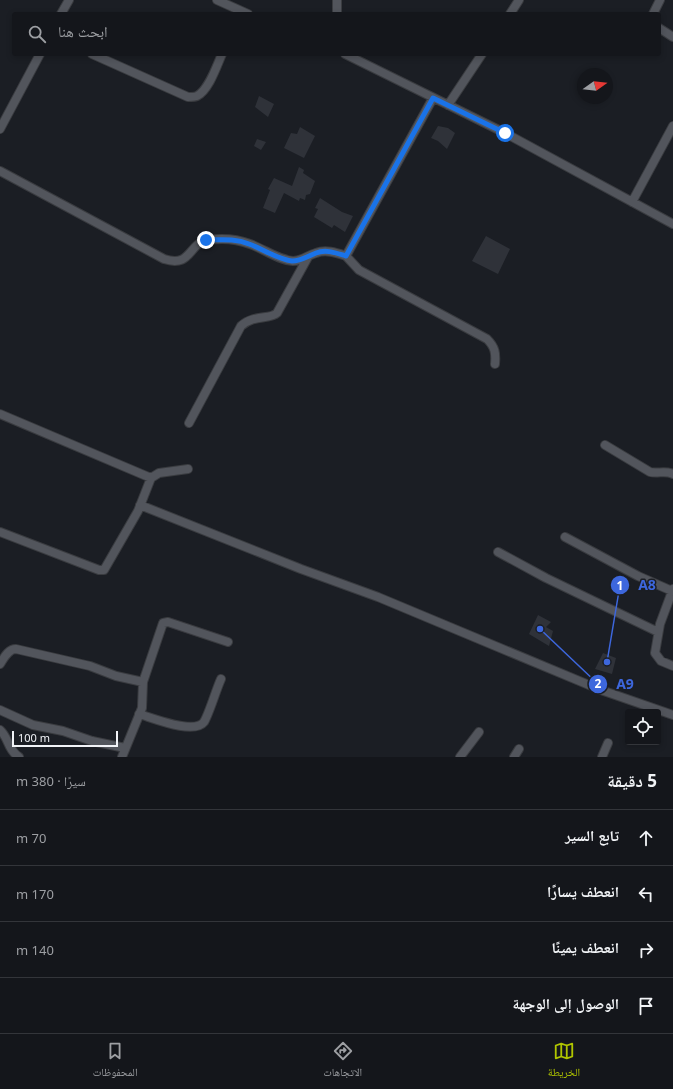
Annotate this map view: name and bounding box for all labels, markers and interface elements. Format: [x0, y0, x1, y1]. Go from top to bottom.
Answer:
search box [12, 12, 661, 56]
text: ابحث هنا [58, 21, 108, 41]
icon: search [26, 23, 48, 45]
north arrow [577, 68, 613, 104]
route start [496, 124, 514, 142]
route end [197, 231, 215, 249]
callout: A8 [610, 572, 664, 598]
text: A8 [638, 575, 656, 594]
text: 1 [617, 577, 623, 594]
callout: A9 [588, 671, 642, 697]
text: A9 [616, 674, 634, 693]
text: 2 [595, 675, 602, 692]
map controls [625, 709, 661, 745]
button: locate [625, 709, 661, 745]
scale bar [12, 729, 118, 748]
text: 100 m [18, 730, 50, 745]
text: 5 دقيقة [607, 769, 657, 792]
text: سيرًا · 380 m [16, 772, 86, 790]
text: تابع السير [565, 825, 619, 845]
icon: ahead [635, 827, 657, 849]
text: 70 m [16, 829, 46, 847]
text: انعطف يسارًا [547, 881, 619, 901]
icon: left [635, 883, 657, 905]
text: 170 m [16, 885, 54, 903]
text: انعطف يمينًا [551, 937, 619, 957]
icon: right [635, 939, 657, 961]
text: 140 m [16, 941, 54, 959]
text: الوصول إلى الوجهة [513, 993, 619, 1013]
icon: arrive [635, 995, 657, 1017]
tab: المحفوظات [93, 1040, 138, 1083]
tab: الاتجاهات [323, 1040, 362, 1083]
tab: الخريطة [548, 1040, 580, 1083]

